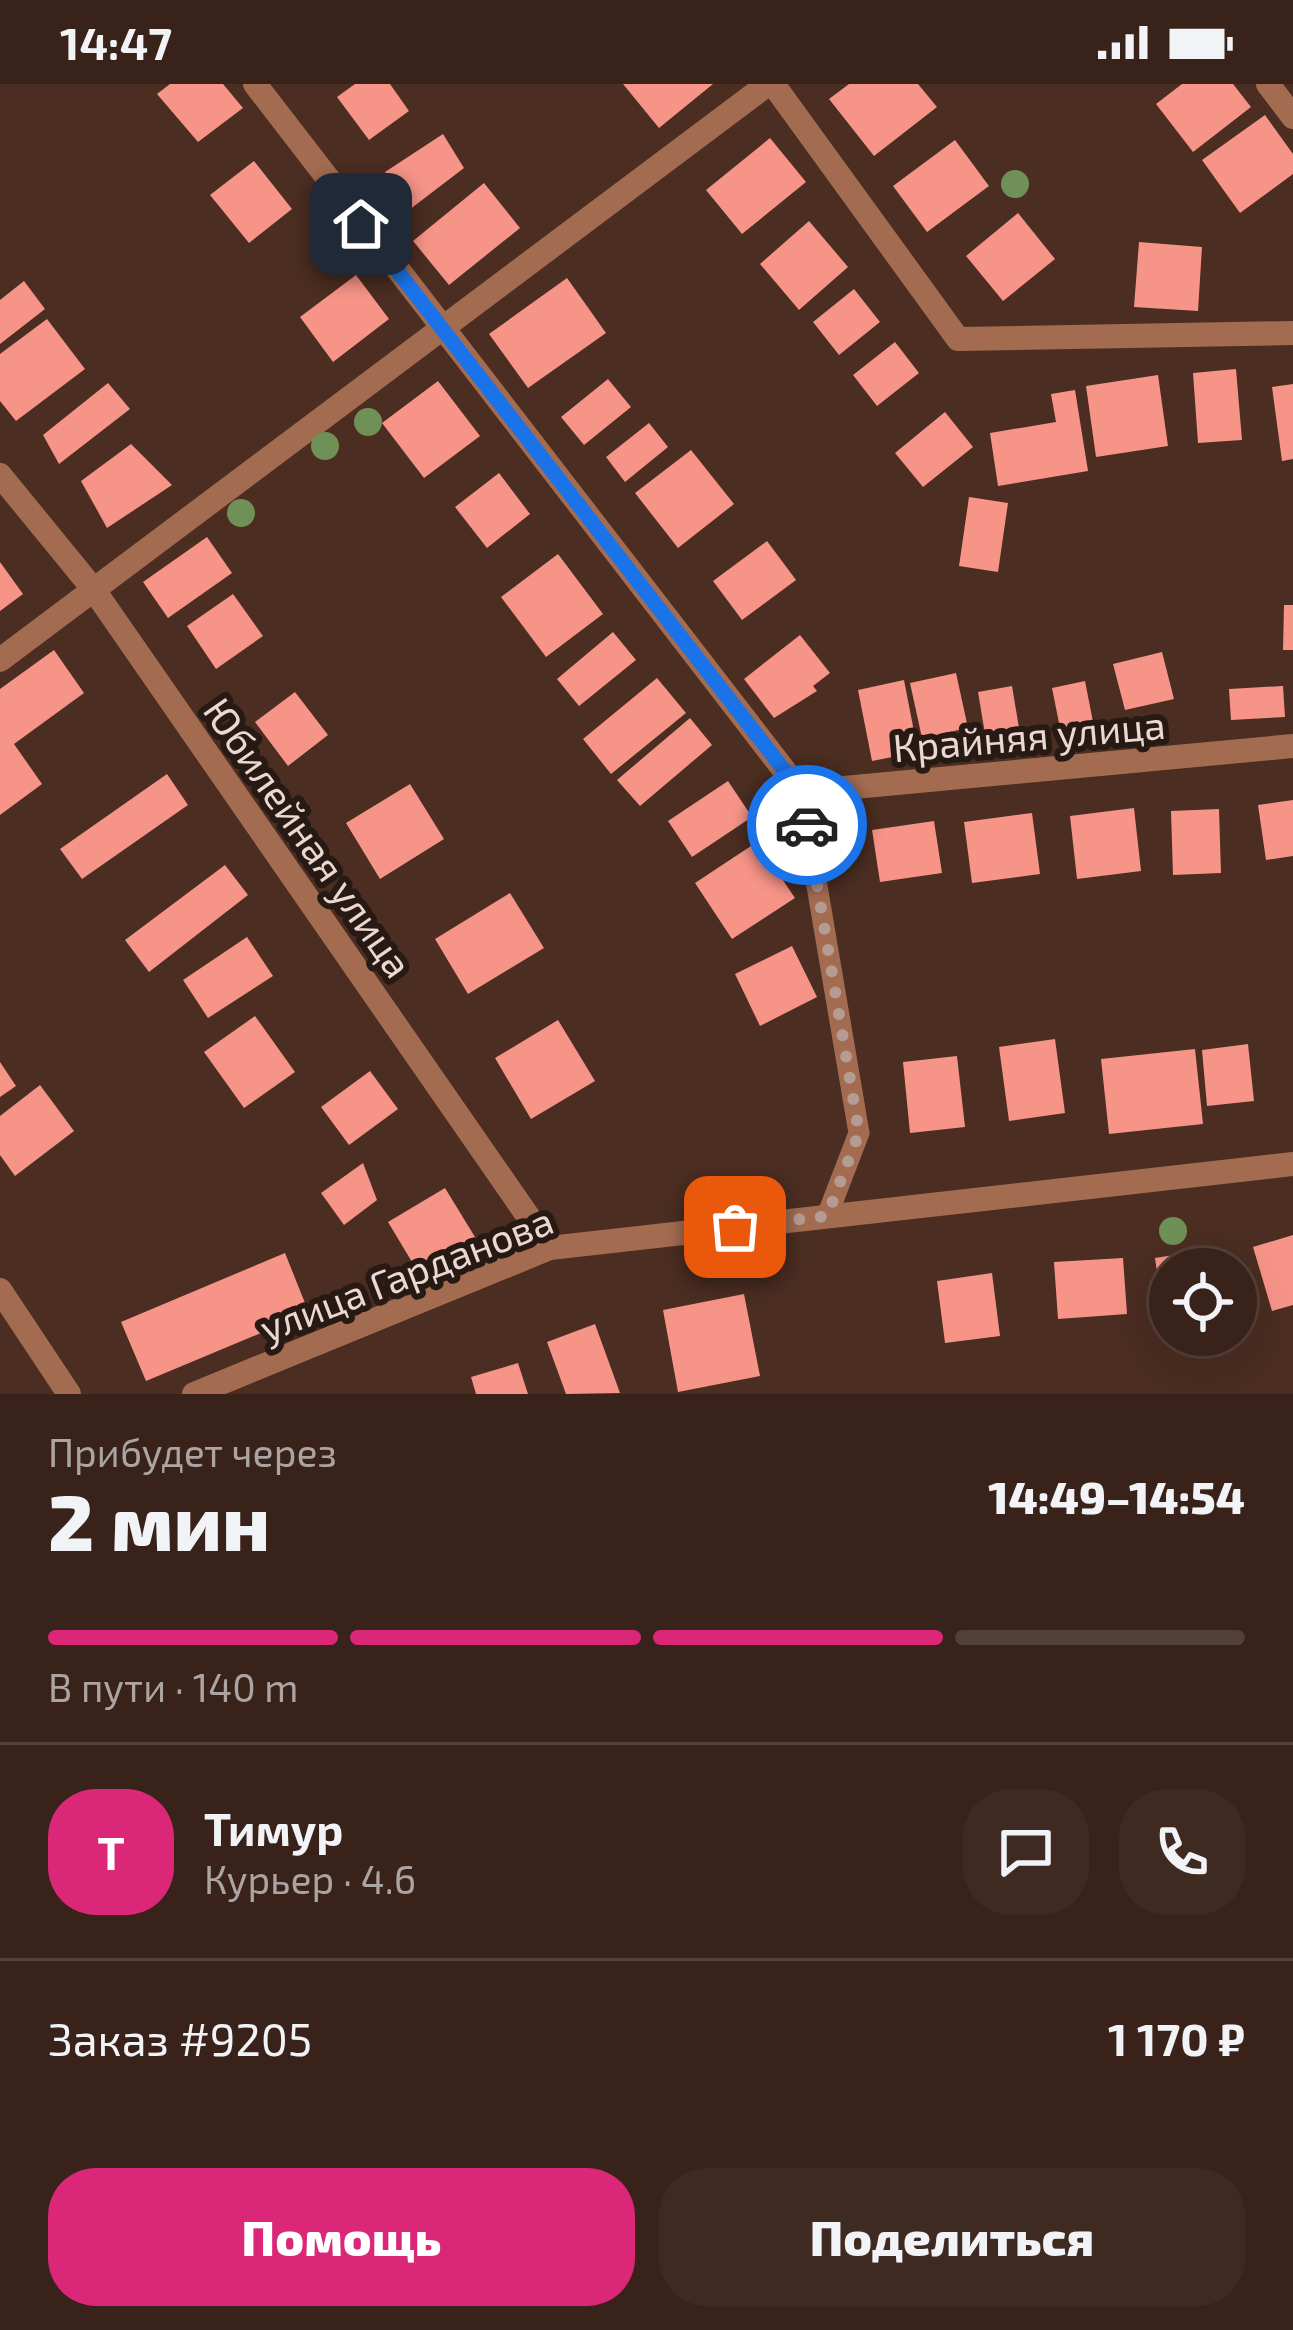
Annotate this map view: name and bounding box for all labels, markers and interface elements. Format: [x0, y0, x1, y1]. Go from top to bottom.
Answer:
text: 14:47 [60, 15, 172, 69]
pin [310, 173, 412, 275]
icon: home [328, 191, 394, 257]
street label: Юбилейная улица [194, 688, 423, 986]
street label: Крайняя улица [891, 700, 1167, 771]
courier [747, 765, 867, 885]
icon: car [774, 792, 840, 858]
pin [684, 1176, 786, 1278]
icon: bag [702, 1194, 768, 1260]
street label: улица Гарданова [253, 1195, 560, 1351]
map controls [1149, 1248, 1257, 1356]
button: locate [1149, 1248, 1257, 1356]
text: Прибудет через [48, 1428, 337, 1475]
text: 14:49–14:54 [988, 1469, 1245, 1523]
text: 2 мин [48, 1473, 270, 1567]
text: В пути · 140 m [48, 1663, 299, 1710]
button: chat [963, 1789, 1089, 1915]
button: phone [1119, 1789, 1245, 1915]
text: Тимур [204, 1801, 343, 1855]
text: Т [97, 1825, 125, 1879]
text: Курьер · 4.6 [204, 1855, 416, 1902]
text: Заказ #9205 [48, 2011, 312, 2065]
text: 1 170 ₽ [1108, 2011, 1245, 2065]
button: Помощь [48, 2168, 635, 2306]
button: Поделиться [659, 2168, 1245, 2306]

